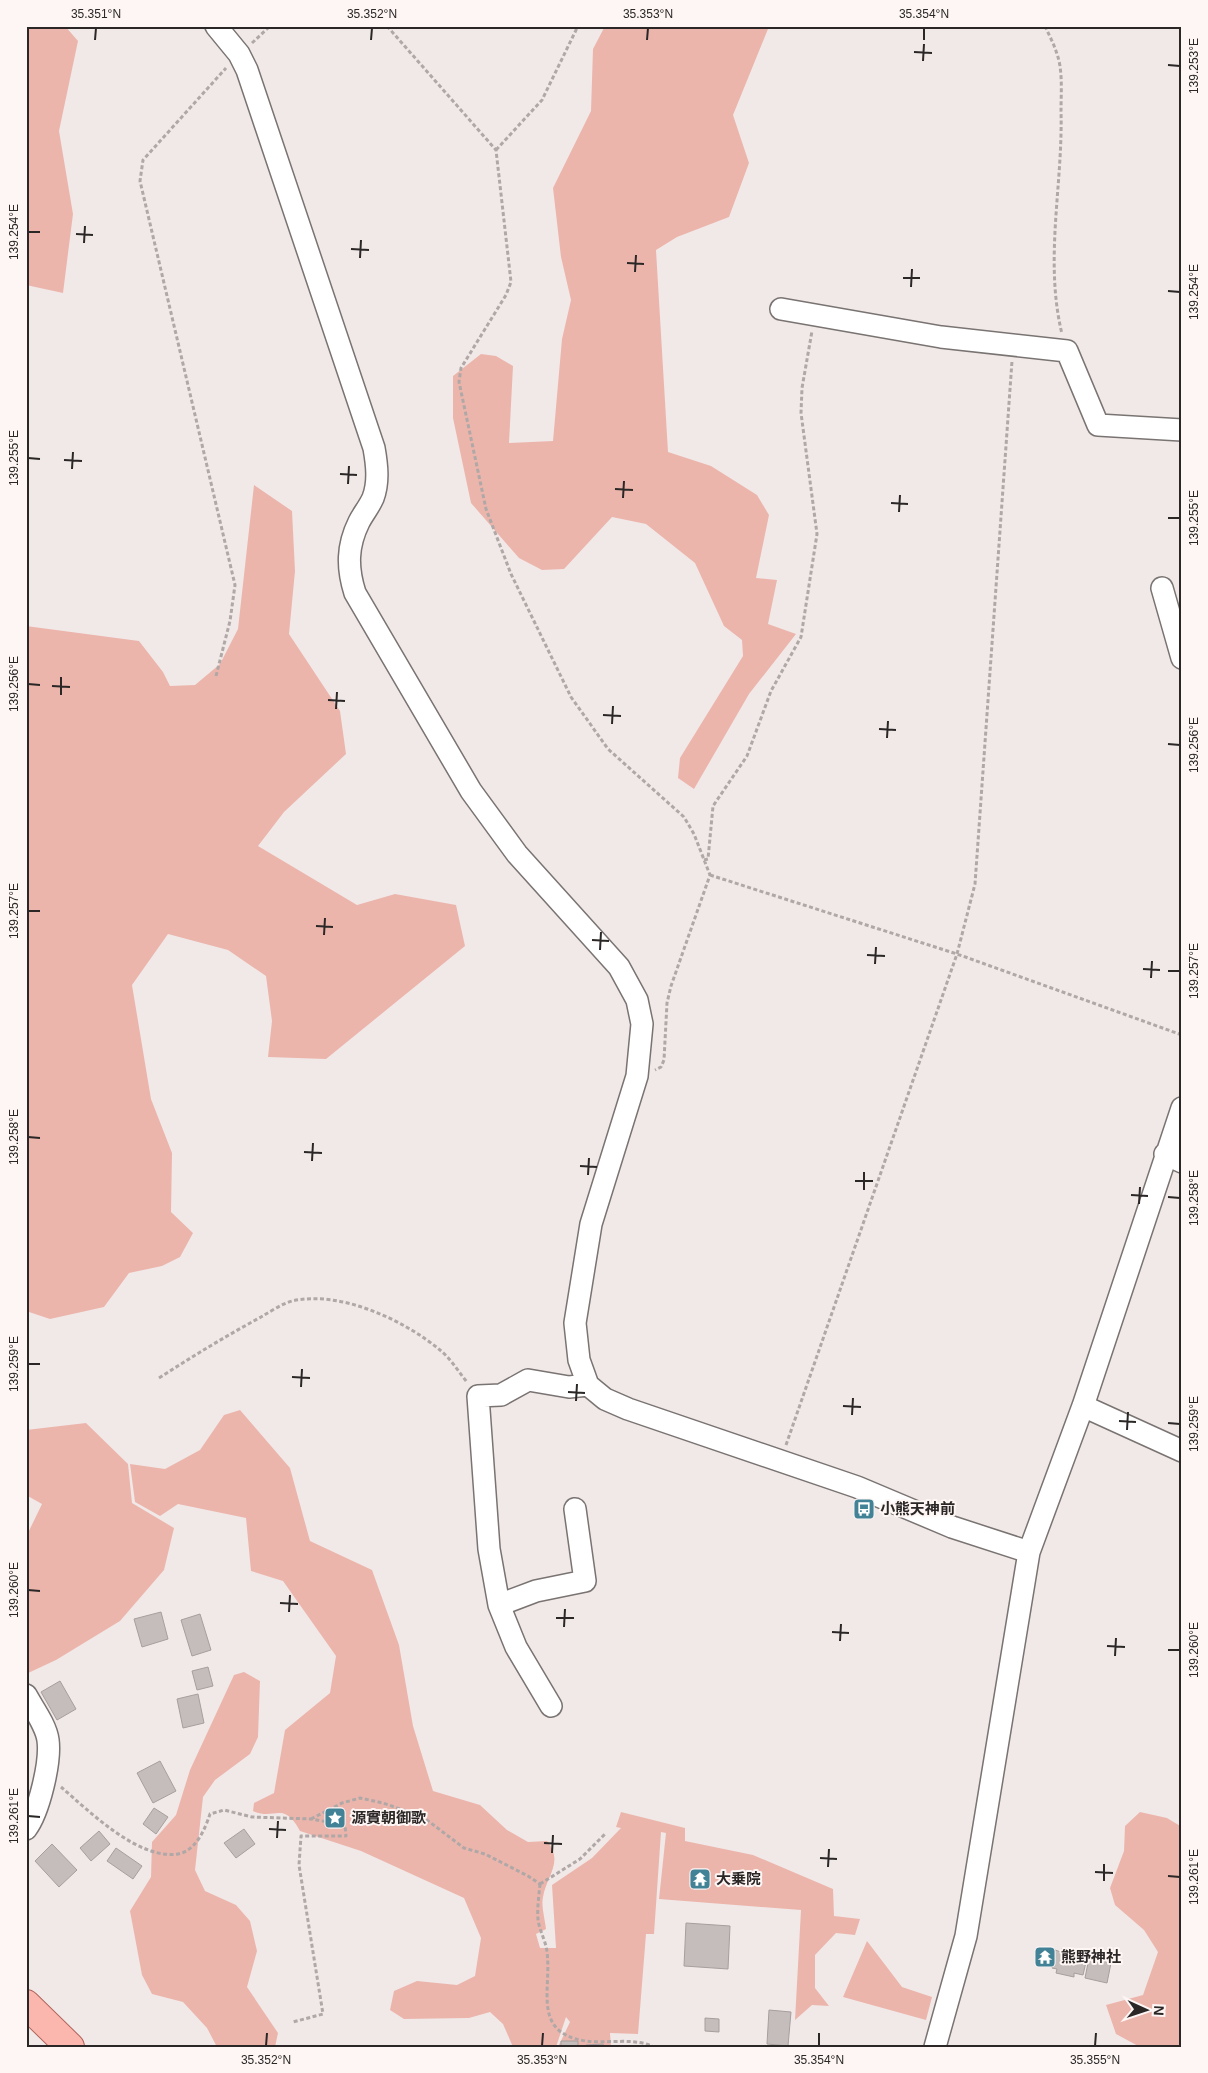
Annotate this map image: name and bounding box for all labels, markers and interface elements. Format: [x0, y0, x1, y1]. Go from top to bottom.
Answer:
text: 35.351°N [71, 7, 121, 21]
text: 35.352°N [347, 7, 397, 21]
text: 35.353°N [623, 7, 673, 21]
text: 35.354°N [899, 7, 949, 21]
text: 139.253°E [1187, 38, 1201, 94]
text: 139.254°E [7, 204, 21, 260]
text: 139.254°E [1187, 264, 1201, 320]
text: 139.255°E [7, 430, 21, 486]
text: 139.255°E [1187, 490, 1201, 546]
text: 139.256°E [7, 656, 21, 712]
text: 139.256°E [1187, 717, 1201, 773]
text: 139.257°E [7, 883, 21, 939]
text: 139.257°E [1187, 943, 1201, 999]
text: 139.258°E [7, 1109, 21, 1165]
text: 139.258°E [1187, 1170, 1201, 1226]
text: 139.259°E [7, 1336, 21, 1392]
text: 139.259°E [1187, 1396, 1201, 1452]
bus stop icon: 小熊天神前 [852, 1497, 876, 1521]
place label: 小熊天神前 [880, 1500, 955, 1517]
text: 139.260°E [7, 1562, 21, 1618]
text: 139.260°E [1187, 1622, 1201, 1678]
text: 139.261°E [7, 1788, 21, 1844]
place icon: 源實朝御歌 [323, 1806, 347, 1830]
place label: 源實朝御歌 [351, 1809, 426, 1826]
text: 139.261°E [1187, 1849, 1201, 1905]
temple icon: 大乗院 [688, 1867, 712, 1891]
place label: 大乗院 [716, 1870, 761, 1887]
temple icon: 熊野神社 [1033, 1945, 1057, 1969]
place label: 熊野神社 [1061, 1948, 1121, 1965]
north arrow [1120, 1986, 1170, 2036]
text: N [1151, 2005, 1167, 2016]
text: 35.352°N [241, 2053, 291, 2067]
text: 35.353°N [517, 2053, 567, 2067]
text: 35.354°N [794, 2053, 844, 2067]
text: 35.355°N [1070, 2053, 1120, 2067]

